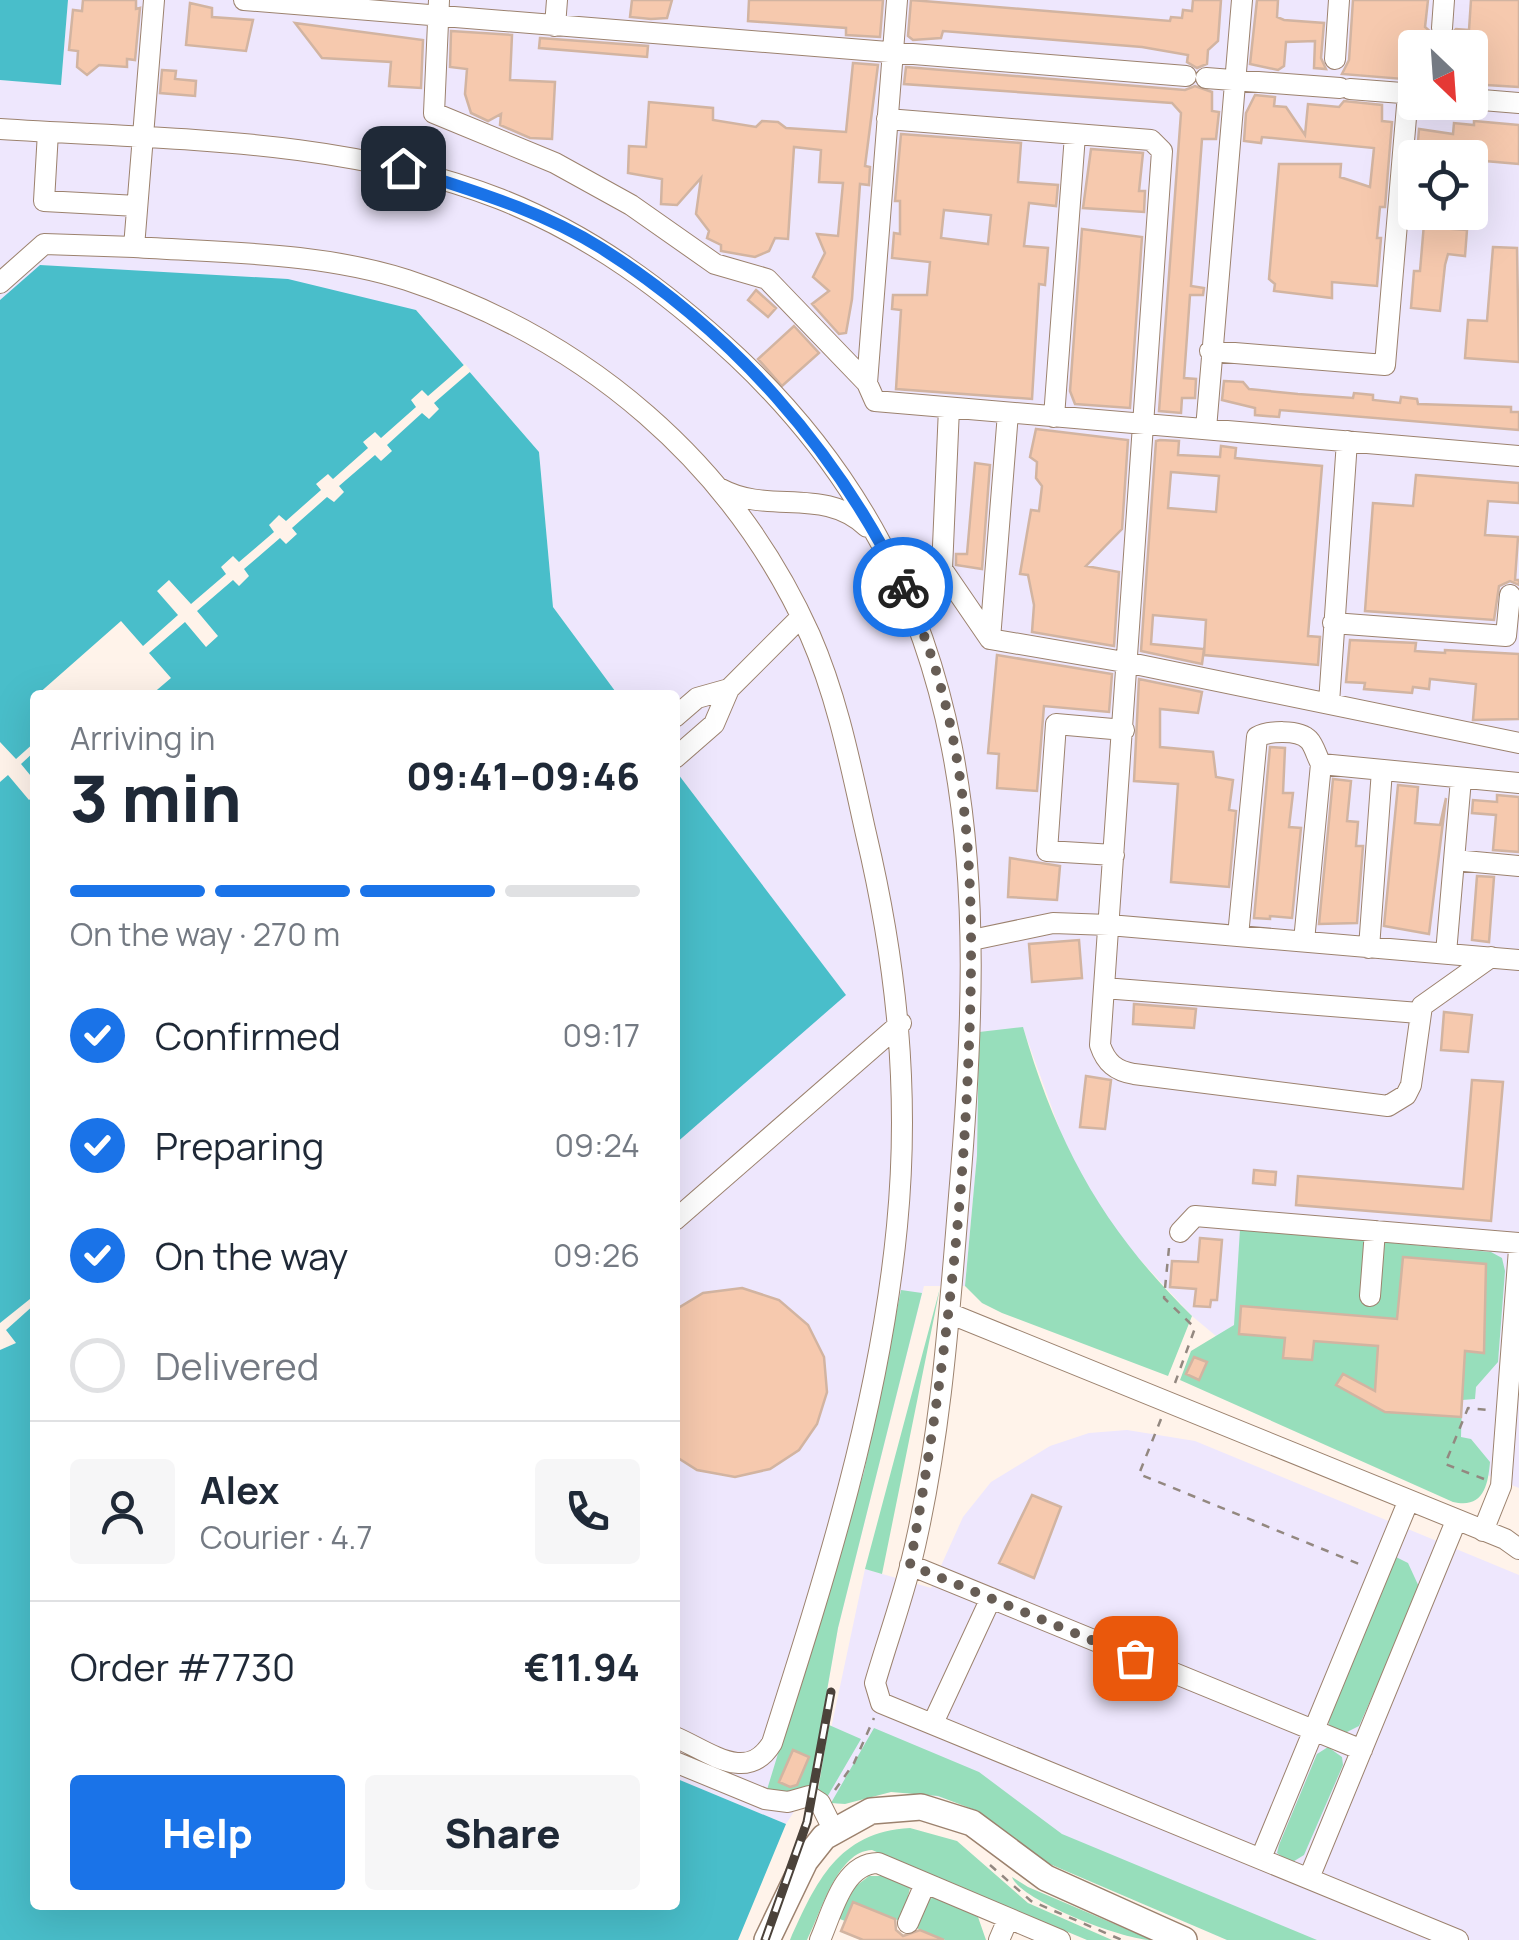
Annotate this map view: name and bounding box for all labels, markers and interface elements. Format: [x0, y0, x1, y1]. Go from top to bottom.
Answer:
north arrow [1398, 30, 1488, 120]
map controls [1398, 30, 1488, 230]
pin [361, 126, 446, 211]
button: locate [1398, 140, 1488, 230]
icon: home [376, 141, 431, 196]
courier [853, 537, 953, 637]
icon: bike [876, 560, 931, 615]
text: Arriving in [70, 716, 215, 760]
text: 09:41–09:46 [406, 749, 640, 801]
text: 3 min [70, 753, 242, 842]
text: On the way · 270 m [70, 912, 340, 956]
icon: check [70, 1008, 125, 1063]
text: Confirmed [155, 1009, 341, 1061]
text: 09:17 [563, 1013, 640, 1057]
icon: check [70, 1118, 125, 1173]
text: Preparing [155, 1119, 324, 1171]
text: 09:24 [555, 1123, 640, 1167]
icon: check [70, 1228, 125, 1283]
text: On the way [155, 1229, 348, 1281]
text: 09:26 [553, 1233, 640, 1277]
text: Delivered [155, 1339, 319, 1391]
button: person [70, 1459, 175, 1564]
button: phone [535, 1459, 640, 1564]
text: Alex [200, 1463, 279, 1515]
text: Courier · 4.7 [200, 1515, 373, 1559]
pin [1093, 1616, 1178, 1701]
icon: bag [1108, 1631, 1163, 1686]
text: Order #7730 [70, 1640, 295, 1692]
text: €11.94 [524, 1640, 640, 1692]
button: Help [70, 1775, 345, 1890]
button: Share [365, 1775, 640, 1890]

